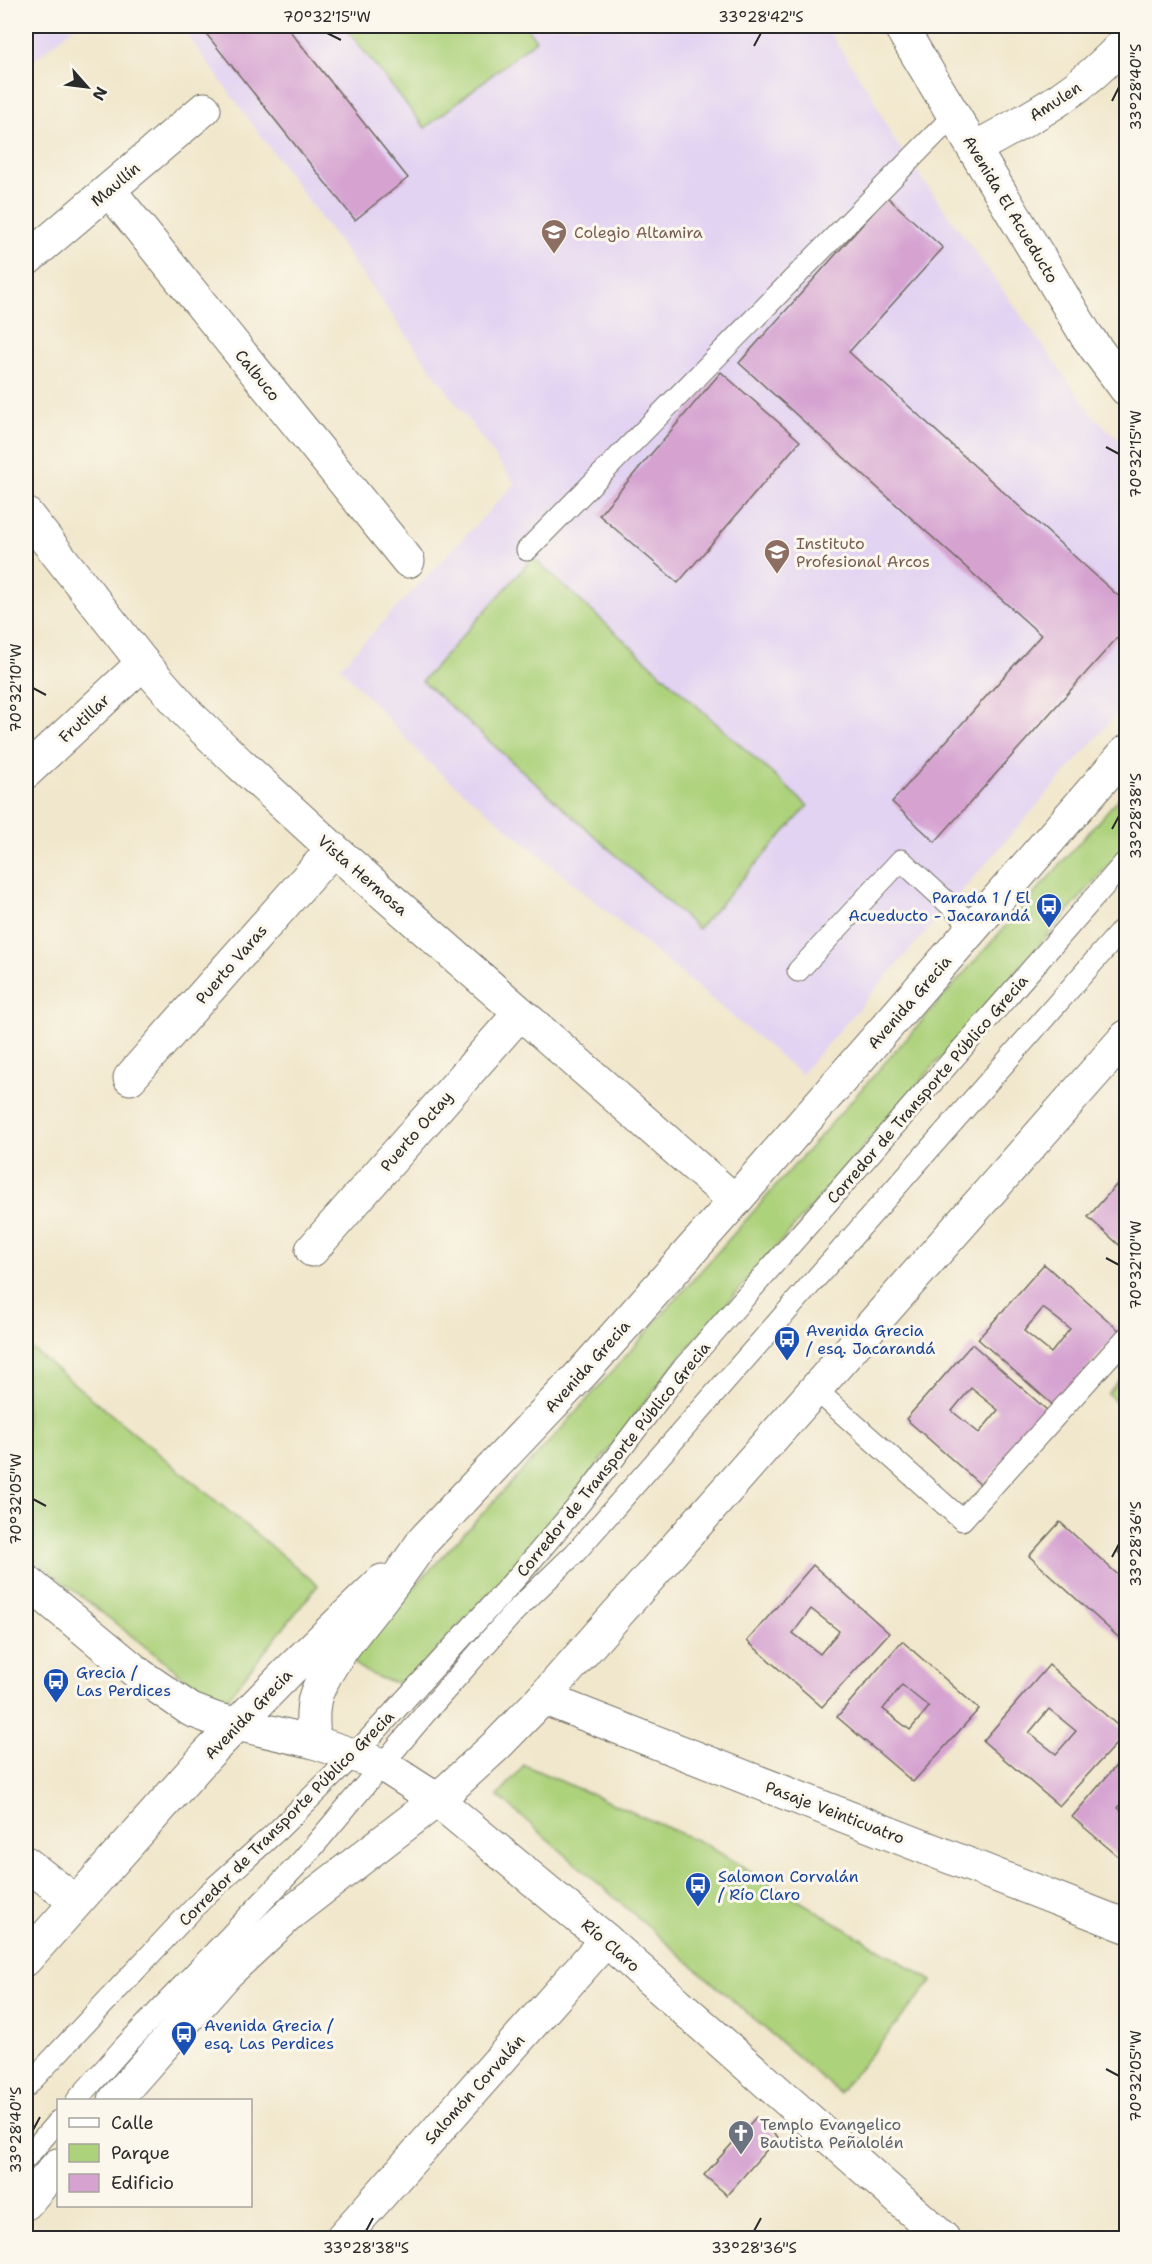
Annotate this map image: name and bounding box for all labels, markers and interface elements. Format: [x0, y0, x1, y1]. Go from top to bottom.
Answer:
text: 70°32'15"W [283, 7, 371, 27]
text: 33°28'42"S [718, 7, 804, 27]
text: 33°28'40"S [1126, 44, 1146, 130]
north arrow [57, 57, 117, 117]
street label: Amulen [1025, 77, 1085, 126]
text: N [88, 83, 112, 104]
street label: Avenida El Acueducto [958, 132, 1063, 287]
street label: Maullín [86, 158, 144, 211]
school or university icon: Colegio Altamira [539, 217, 569, 255]
place label: Colegio Altamira [574, 222, 703, 243]
street label: Calbuco [230, 345, 285, 405]
text: 70°32'15"W [1126, 410, 1146, 498]
place label: Instituto Profesional Arcos [796, 533, 930, 572]
school or university icon: Instituto Profesional Arcos [762, 537, 792, 575]
text: 70°32'10"W [6, 643, 26, 733]
street label: Frutillar [54, 689, 114, 747]
text: 33°28'38"S [1126, 773, 1146, 859]
street label: Vista Hermosa [313, 830, 412, 920]
place label: Parada 1 / El Acueducto - Jacarandá [848, 887, 1030, 926]
bus stop icon: Parada 1 / El Acueducto - Jacarandá [1034, 891, 1064, 929]
street label: Puerto Varas [191, 920, 272, 1009]
street label: Avenida Grecia [863, 951, 956, 1054]
street label: Corredor de Transporte Público Grecia [822, 971, 1033, 1208]
street label: Puerto Octay [376, 1087, 457, 1176]
text: 70°32'10"W [1126, 1220, 1146, 1310]
street label: Avenida Grecia [540, 1316, 635, 1417]
place label: Avenida Grecia / esq. Jacarandá [806, 1320, 935, 1359]
bus stop icon: Avenida Grecia / esq. Jacarandá [772, 1324, 802, 1362]
street label: Corredor de Transporte Público Grecia [512, 1337, 715, 1581]
text: 70°32'05"W [6, 1453, 26, 1545]
text: 33°28'36"S [1126, 1501, 1146, 1587]
place label: Grecia / Las Perdices [76, 1662, 171, 1701]
street label: Avenida Grecia [200, 1665, 297, 1764]
bus stop icon: Grecia / Las Perdices [41, 1666, 71, 1704]
street label: Corredor de Transporte Público Grecia [174, 1706, 399, 1931]
street label: Pasaje Veinticuatro [762, 1776, 907, 1849]
place label: Salomon Corvalán / Río Claro [718, 1866, 859, 1905]
bus stop icon: Salomon Corvalán / Río Claro [683, 1870, 713, 1908]
street label: Río Claro [577, 1914, 644, 1977]
place label: Avenida Grecia / esq. Las Perdices [204, 2015, 334, 2054]
bus stop icon: Avenida Grecia / esq. Las Perdices [169, 2019, 199, 2057]
street label: Salomón Corvalán [420, 2030, 529, 2149]
text: 70°32'05"W [1126, 2030, 1146, 2122]
text: 33°28'40"S [6, 2087, 26, 2173]
legend [57, 2099, 252, 2207]
text: Calle [111, 2111, 154, 2135]
place label: Templo Evangelico Bautista Peñalolén [760, 2114, 904, 2153]
church icon: Templo Evangelico Bautista Peñalolén [726, 2118, 756, 2156]
text: Parque [111, 2141, 170, 2165]
text: Edificio [111, 2171, 174, 2195]
text: 33°28'38"S [323, 2238, 409, 2258]
text: 33°28'36"S [711, 2238, 797, 2258]

